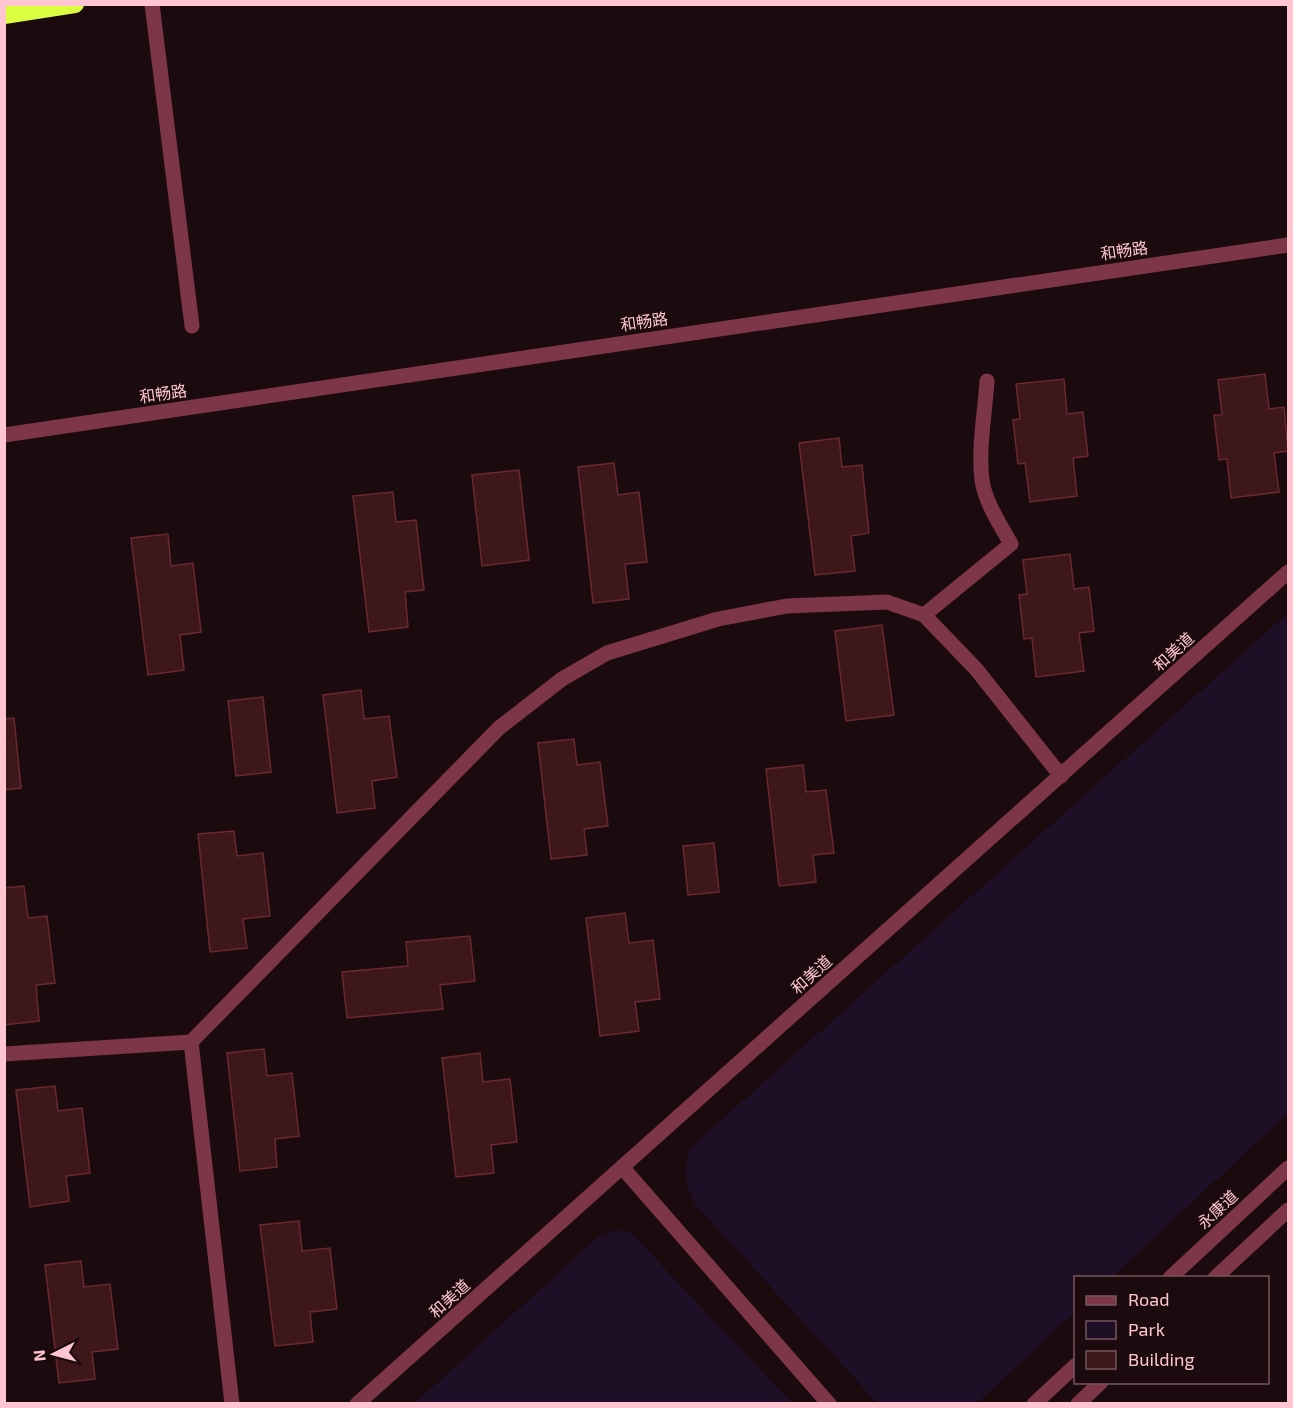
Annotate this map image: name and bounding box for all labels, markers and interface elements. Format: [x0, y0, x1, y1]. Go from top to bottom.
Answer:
street label: 和畅路 [1099, 237, 1149, 263]
street label: 和畅路 [619, 308, 669, 334]
street label: 和畅路 [138, 380, 188, 406]
street label: 和美道 [1149, 628, 1197, 674]
street label: 和美道 [787, 951, 835, 997]
street label: 永康道 [1193, 1186, 1241, 1232]
street label: 和美道 [425, 1275, 473, 1321]
legend [1074, 1276, 1269, 1384]
text: Road [1128, 1288, 1169, 1310]
text: Park [1128, 1318, 1165, 1340]
north arrow [24, 1324, 84, 1384]
text: Building [1128, 1348, 1195, 1370]
text: N [29, 1349, 49, 1362]

